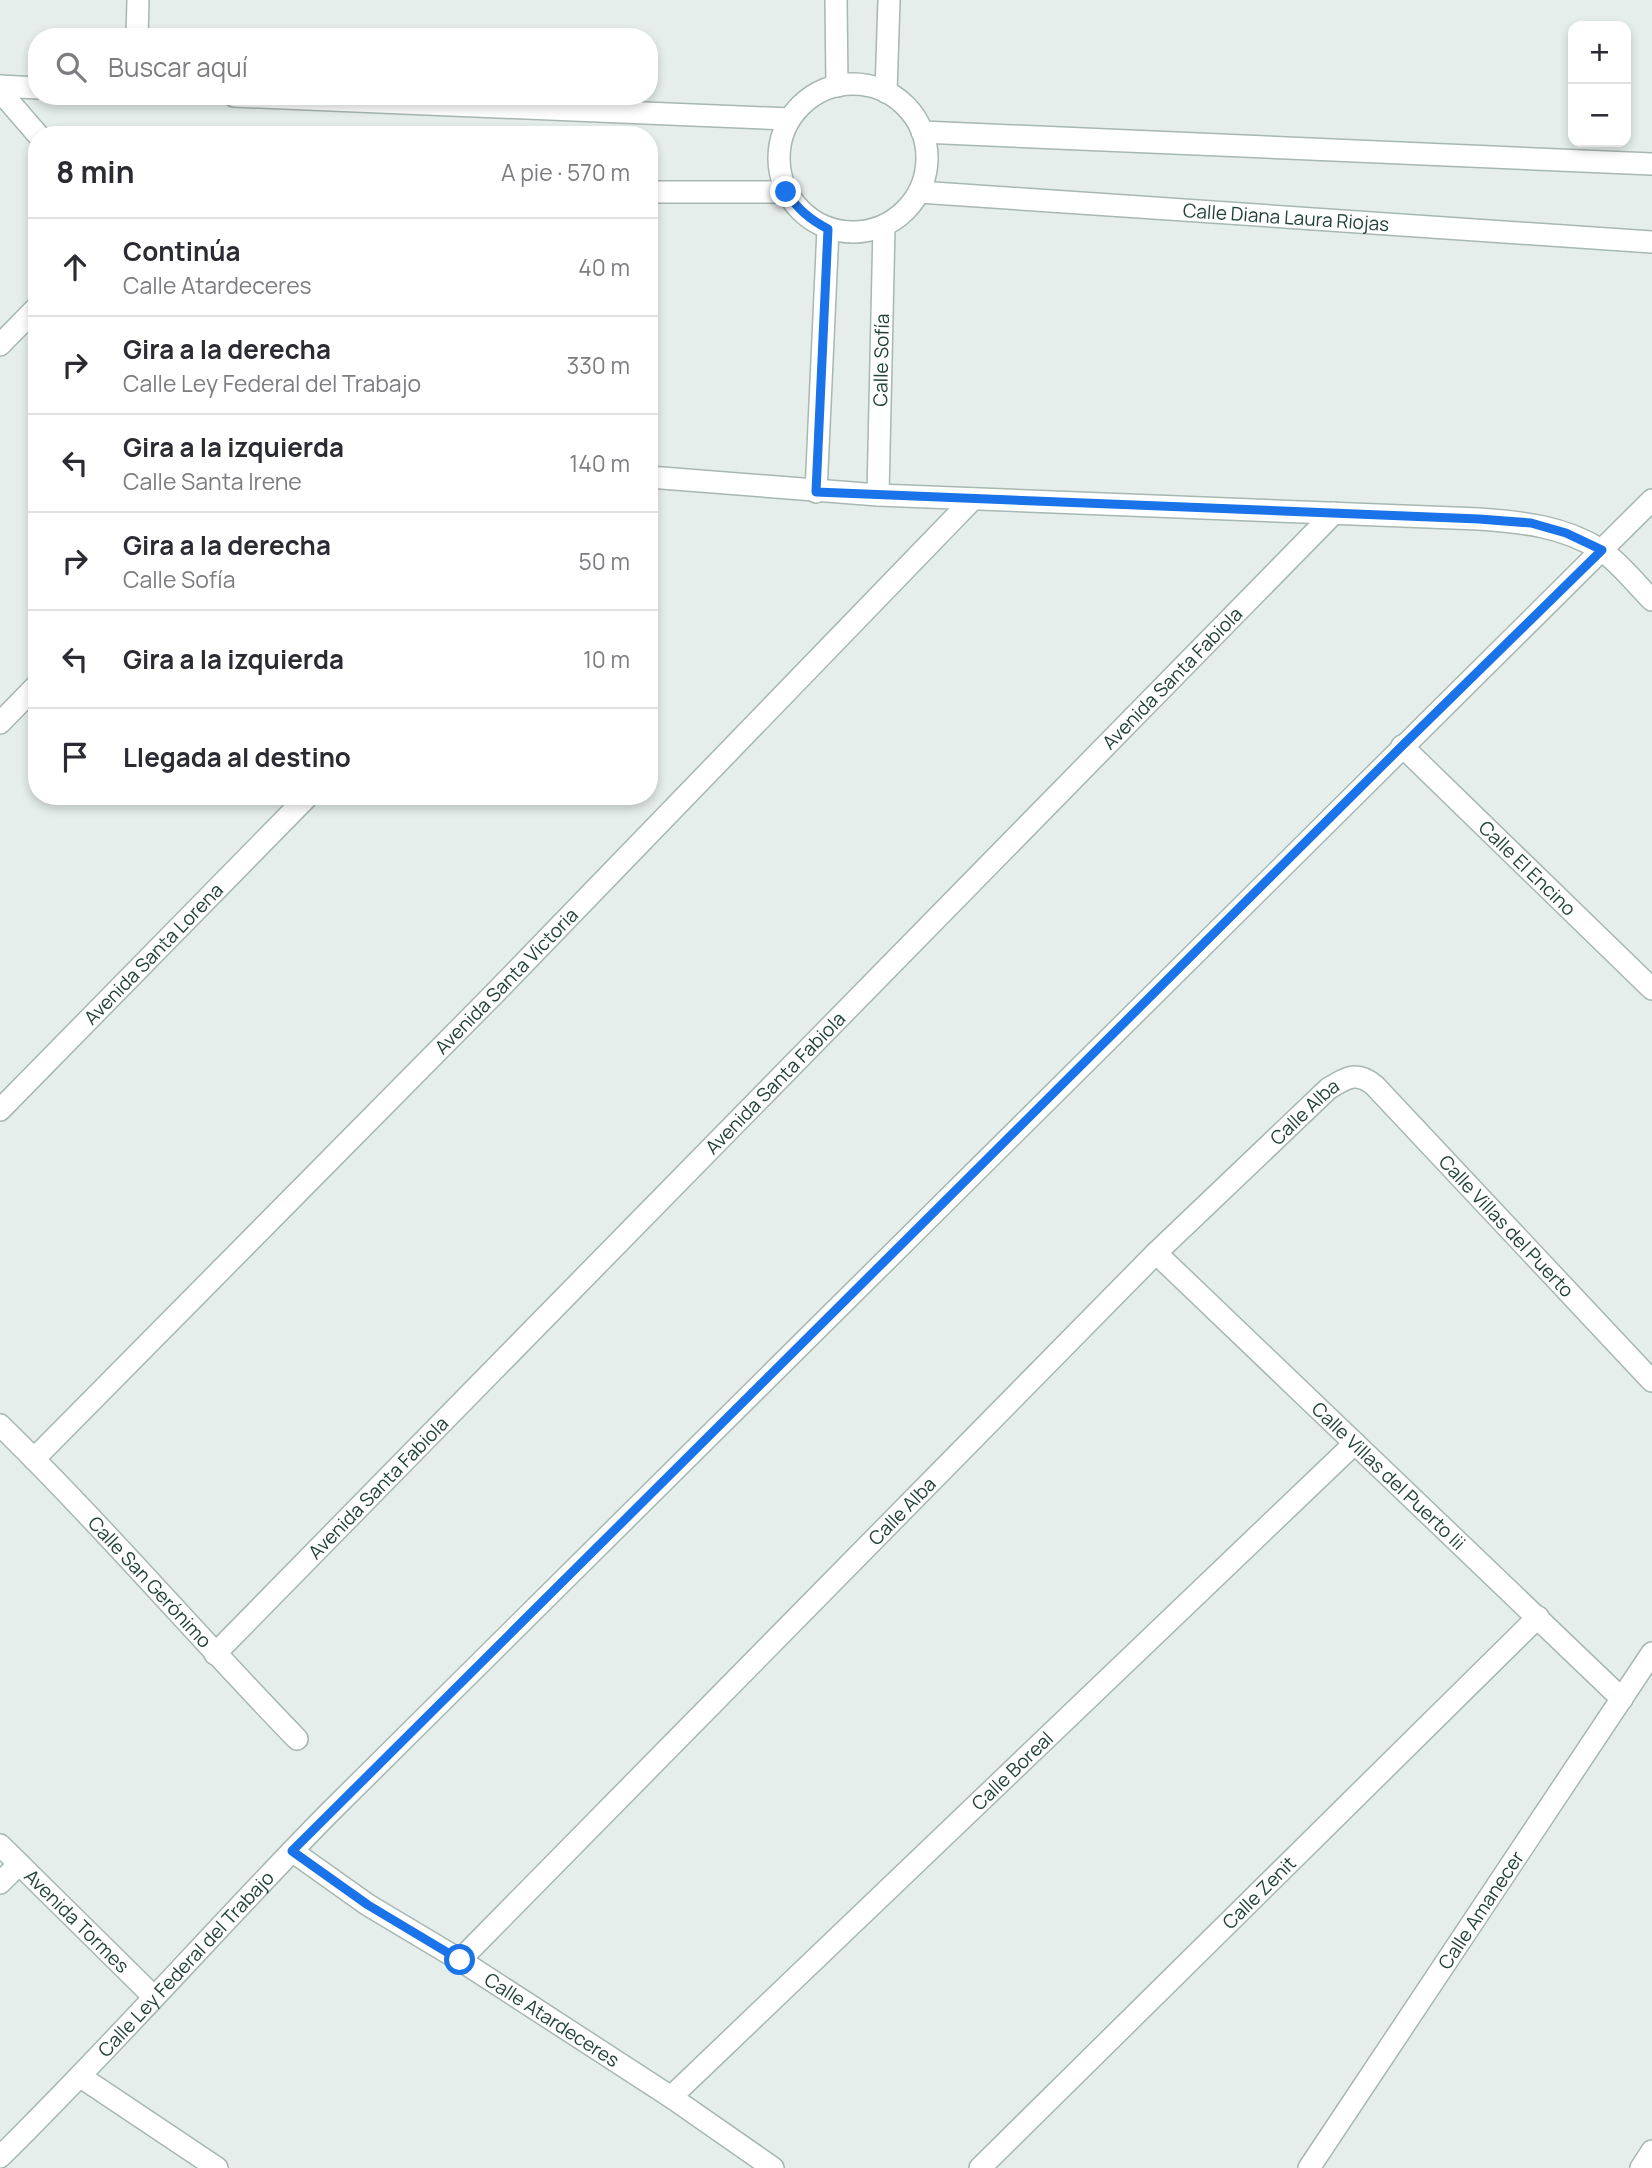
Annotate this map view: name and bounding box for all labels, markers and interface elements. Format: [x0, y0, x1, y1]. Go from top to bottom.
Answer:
map controls [1568, 21, 1631, 147]
button: + [1568, 21, 1631, 84]
search box [28, 28, 658, 105]
icon: search [52, 48, 90, 86]
text: Buscar aquí [108, 49, 248, 85]
button: − [1568, 84, 1631, 147]
text: 8 min [56, 151, 135, 192]
text: A pie · 570 m [501, 156, 630, 188]
route end [770, 176, 801, 207]
street label: Calle Diana Laura Riojas [1182, 197, 1390, 237]
text: Continúa [123, 233, 241, 269]
icon: ahead [56, 248, 94, 286]
text: 40 m [578, 251, 630, 283]
text: Calle Atardeceres [123, 269, 312, 301]
street label: Calle Sofía [867, 313, 895, 407]
text: Gira a la derecha [123, 331, 331, 367]
icon: right [56, 346, 94, 384]
text: 330 m [566, 349, 630, 381]
text: Calle Ley Federal del Trabajo [123, 367, 421, 399]
text: Gira a la izquierda [123, 429, 344, 465]
icon: left [56, 444, 94, 482]
text: 140 m [569, 447, 630, 479]
text: Calle Santa Irene [123, 465, 302, 497]
text: Gira a la derecha [123, 527, 331, 563]
icon: right [56, 542, 94, 580]
text: 50 m [579, 545, 630, 577]
text: Calle Sofía [123, 563, 235, 595]
street label: Avenida Santa Fabiola [1096, 601, 1248, 755]
icon: left [56, 640, 94, 678]
text: Gira a la izquierda [123, 641, 344, 677]
text: 10 m [583, 643, 630, 675]
icon: arrive [56, 738, 94, 776]
text: Llegada al destino [123, 739, 351, 775]
street label: Calle El Encino [1473, 815, 1582, 921]
street label: Avenida Santa Lorena [78, 877, 229, 1030]
street label: Avenida Santa Victoria [429, 902, 584, 1060]
street label: Avenida Santa Fabiola [699, 1006, 851, 1160]
street label: Calle Alba [1264, 1072, 1344, 1151]
street label: Calle Villas del Puerto [1433, 1149, 1580, 1303]
street label: Calle Villas del Puerto Iii [1306, 1396, 1471, 1555]
street label: Avenida Santa Fabiola [302, 1411, 454, 1565]
street label: Calle Alba [862, 1471, 941, 1551]
street label: Calle San Gerónimo [82, 1510, 218, 1653]
street label: Calle Boreal [966, 1726, 1059, 1816]
street label: Calle Amanecer [1432, 1846, 1530, 1974]
street label: Calle Zenit [1216, 1850, 1301, 1935]
street label: Avenida Tormes [19, 1863, 135, 1979]
street label: Calle Ley Federal del Trabajo [92, 1865, 279, 2063]
route start [444, 1944, 475, 1975]
street label: Calle Atardeceres [479, 1966, 624, 2073]

